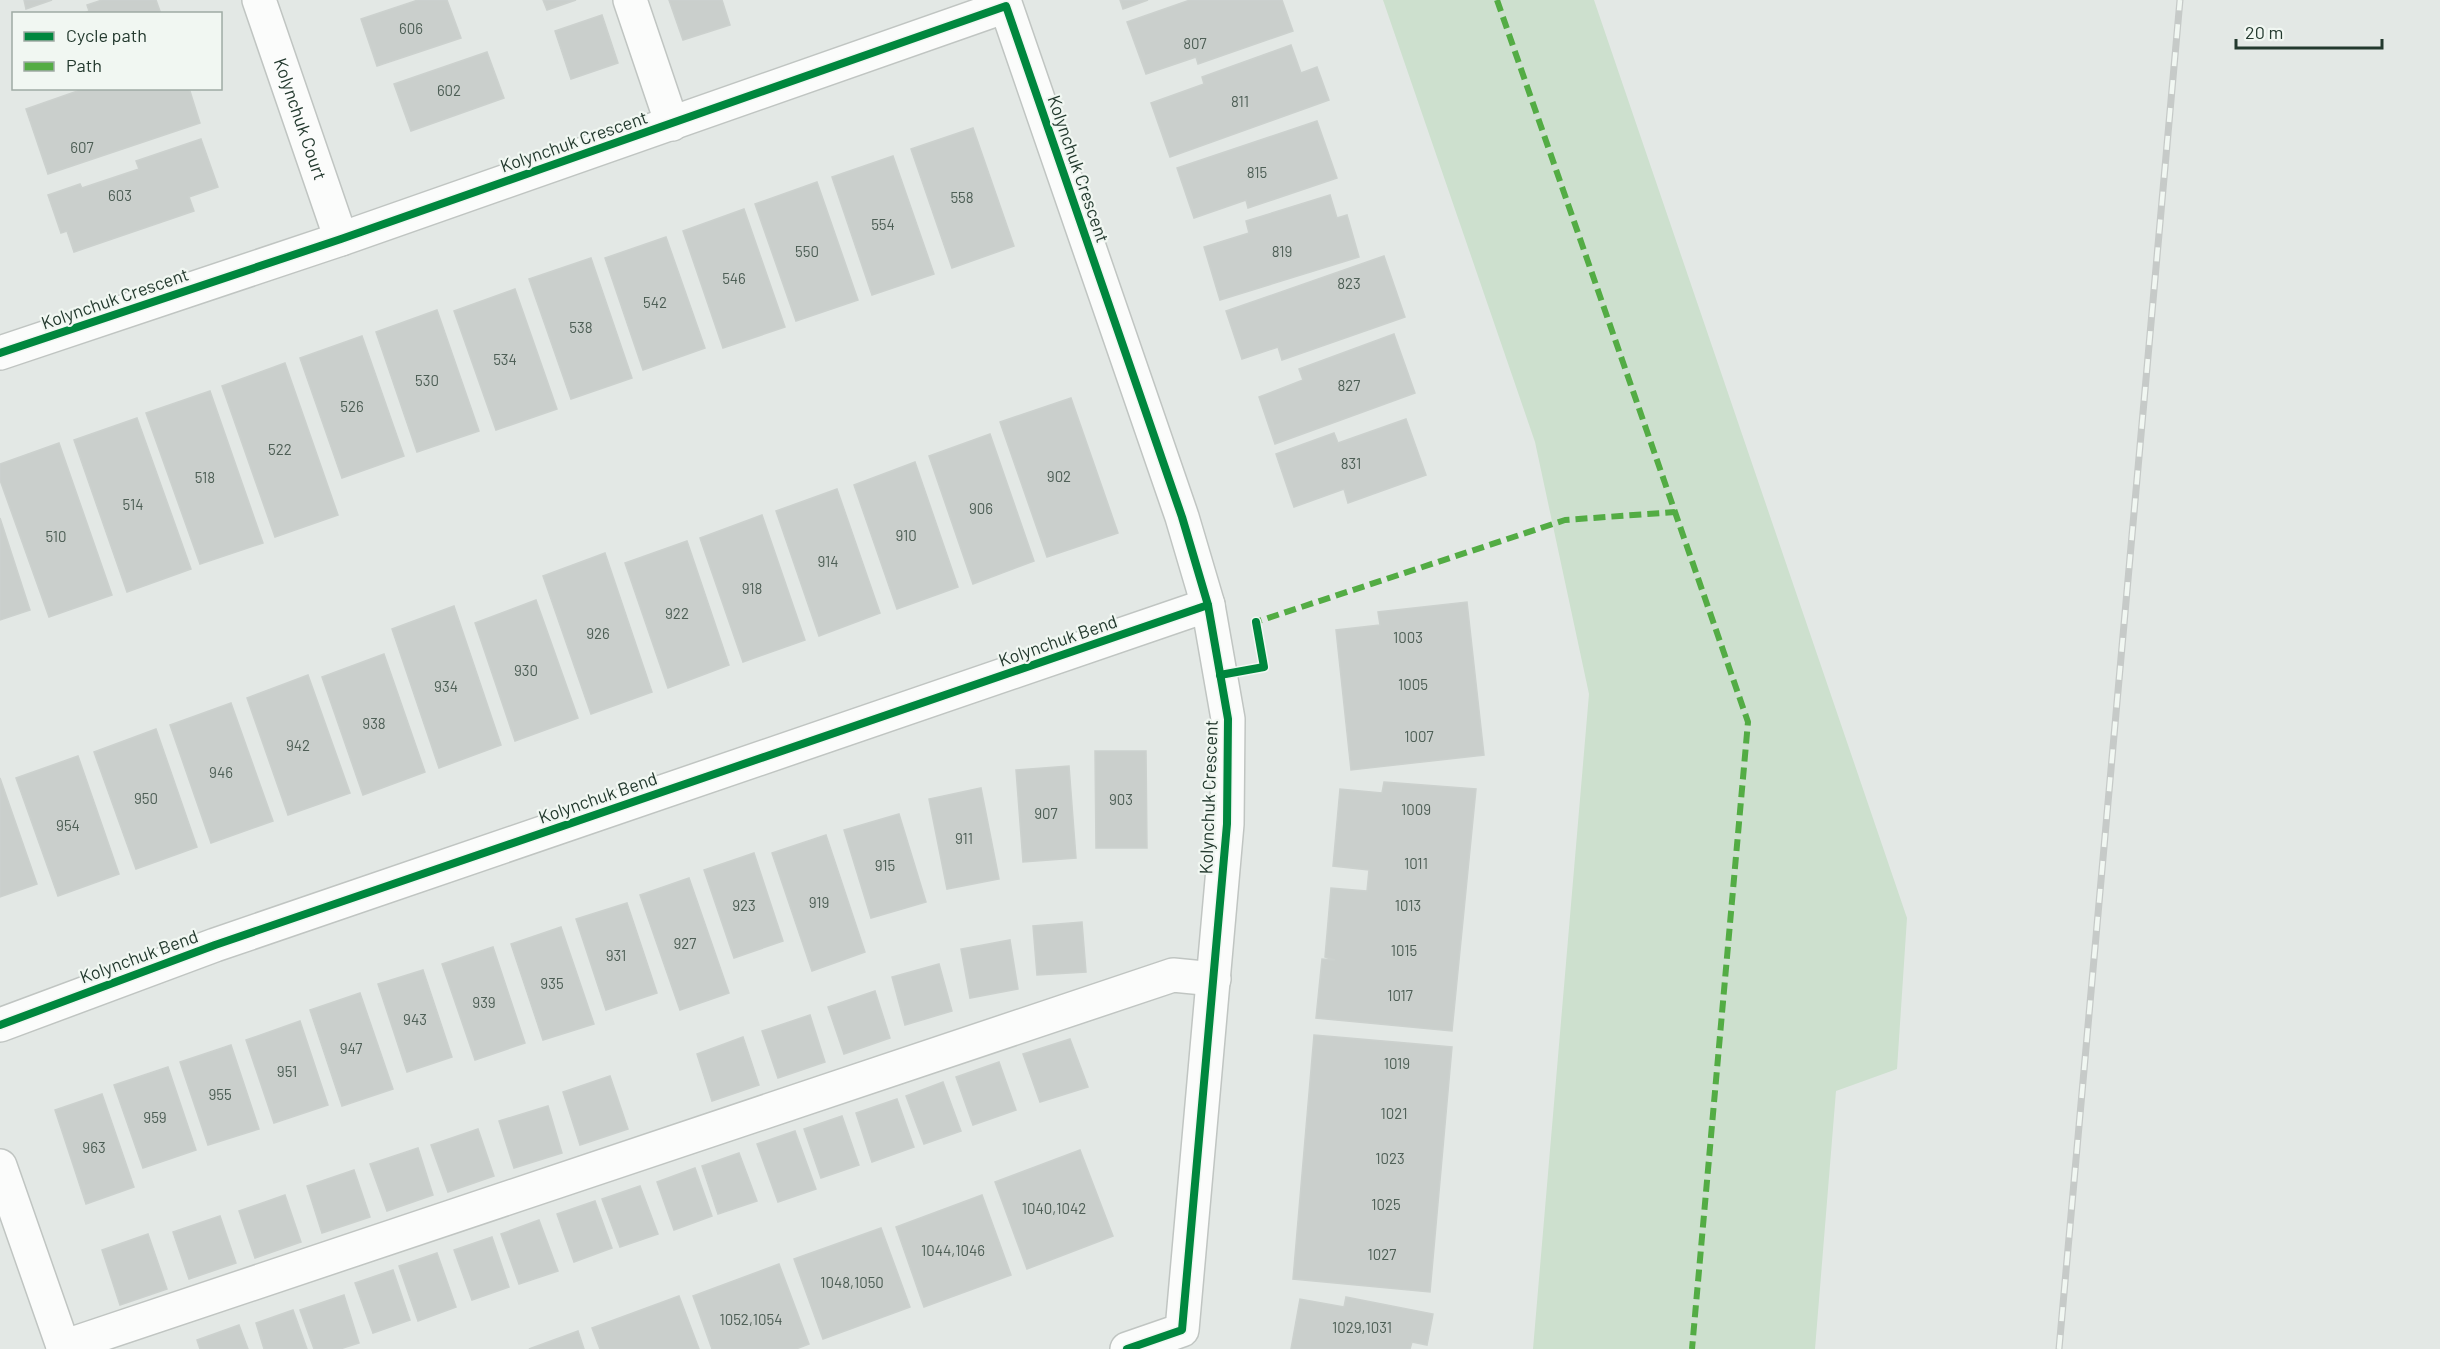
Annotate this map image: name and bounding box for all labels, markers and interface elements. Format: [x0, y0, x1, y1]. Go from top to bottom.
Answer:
legend [12, 12, 222, 90]
scale bar [2236, 12, 2382, 50]
house number: 606 [399, 19, 423, 37]
text: 20 m [2245, 21, 2283, 43]
text: Cycle path [66, 24, 147, 46]
house number: 807 [1183, 34, 1207, 52]
text: Path [66, 54, 102, 76]
street label: Kolynchuk Court [270, 55, 332, 183]
house number: 602 [437, 81, 461, 99]
street label: Kolynchuk Crescent [1043, 92, 1114, 245]
house number: 811 [1231, 92, 1249, 110]
street label: Kolynchuk Crescent [497, 106, 650, 177]
house number: 607 [70, 138, 94, 156]
house number: 815 [1247, 163, 1267, 181]
house number: 603 [108, 186, 132, 204]
house number: 558 [950, 188, 974, 206]
house number: 554 [871, 215, 895, 233]
house number: 550 [795, 242, 819, 260]
house number: 819 [1272, 242, 1292, 260]
street label: Kolynchuk Crescent [38, 263, 191, 334]
house number: 546 [722, 269, 746, 287]
house number: 823 [1337, 274, 1361, 292]
house number: 542 [643, 293, 667, 311]
house number: 538 [569, 318, 593, 336]
house number: 534 [493, 350, 517, 368]
house number: 530 [415, 371, 439, 389]
house number: 827 [1338, 376, 1360, 394]
house number: 526 [340, 397, 364, 415]
house number: 522 [268, 440, 292, 458]
house number: 831 [1341, 454, 1361, 472]
house number: 902 [1047, 467, 1071, 485]
house number: 518 [195, 468, 215, 486]
house number: 514 [123, 495, 143, 513]
house number: 906 [969, 499, 993, 517]
house number: 910 [895, 526, 917, 544]
house number: 510 [45, 527, 67, 545]
house number: 914 [817, 552, 839, 570]
house number: 918 [742, 579, 762, 597]
house number: 922 [665, 604, 689, 622]
street label: Kolynchuk Bend [995, 609, 1120, 671]
house number: 926 [586, 624, 610, 642]
house number: 1003 [1393, 628, 1423, 646]
house number: 930 [514, 661, 538, 679]
house number: 1005 [1398, 675, 1428, 693]
house number: 934 [434, 677, 458, 695]
house number: 938 [362, 714, 386, 732]
street label: Kolynchuk Crescent [1194, 719, 1222, 875]
house number: 1007 [1404, 727, 1434, 745]
house number: 942 [286, 736, 310, 754]
house number: 946 [209, 763, 233, 781]
street label: Kolynchuk Bend [535, 766, 660, 828]
house number: 950 [134, 789, 158, 807]
house number: 903 [1109, 790, 1133, 808]
house number: 1009 [1401, 800, 1431, 818]
house number: 907 [1034, 804, 1058, 822]
house number: 954 [56, 816, 80, 834]
house number: 911 [955, 829, 973, 847]
house number: 1011 [1404, 854, 1428, 872]
house number: 915 [875, 856, 895, 874]
house number: 919 [809, 893, 829, 911]
house number: 923 [732, 896, 756, 914]
house number: 1013 [1395, 896, 1421, 914]
street label: Kolynchuk Bend [77, 924, 201, 988]
house number: 927 [674, 934, 696, 952]
house number: 1015 [1391, 941, 1417, 959]
house number: 931 [606, 946, 626, 964]
house number: 935 [540, 974, 564, 992]
house number: 1017 [1387, 986, 1413, 1004]
house number: 939 [472, 993, 496, 1011]
house number: 943 [403, 1010, 427, 1028]
house number: 947 [340, 1039, 362, 1057]
house number: 1019 [1384, 1054, 1410, 1072]
house number: 951 [277, 1062, 297, 1080]
house number: 955 [208, 1085, 232, 1103]
house number: 1021 [1381, 1104, 1407, 1122]
house number: 959 [143, 1108, 167, 1126]
house number: 963 [82, 1138, 106, 1156]
house number: 1023 [1375, 1149, 1405, 1167]
house number: 1025 [1371, 1195, 1401, 1213]
house number: 1040,1042 [1022, 1199, 1086, 1217]
house number: 1044,1046 [921, 1241, 985, 1259]
house number: 1027 [1368, 1245, 1396, 1263]
house number: 1048,1050 [820, 1273, 884, 1291]
house number: 1052,1054 [719, 1310, 783, 1328]
house number: 1029,1031 [1332, 1318, 1392, 1336]

